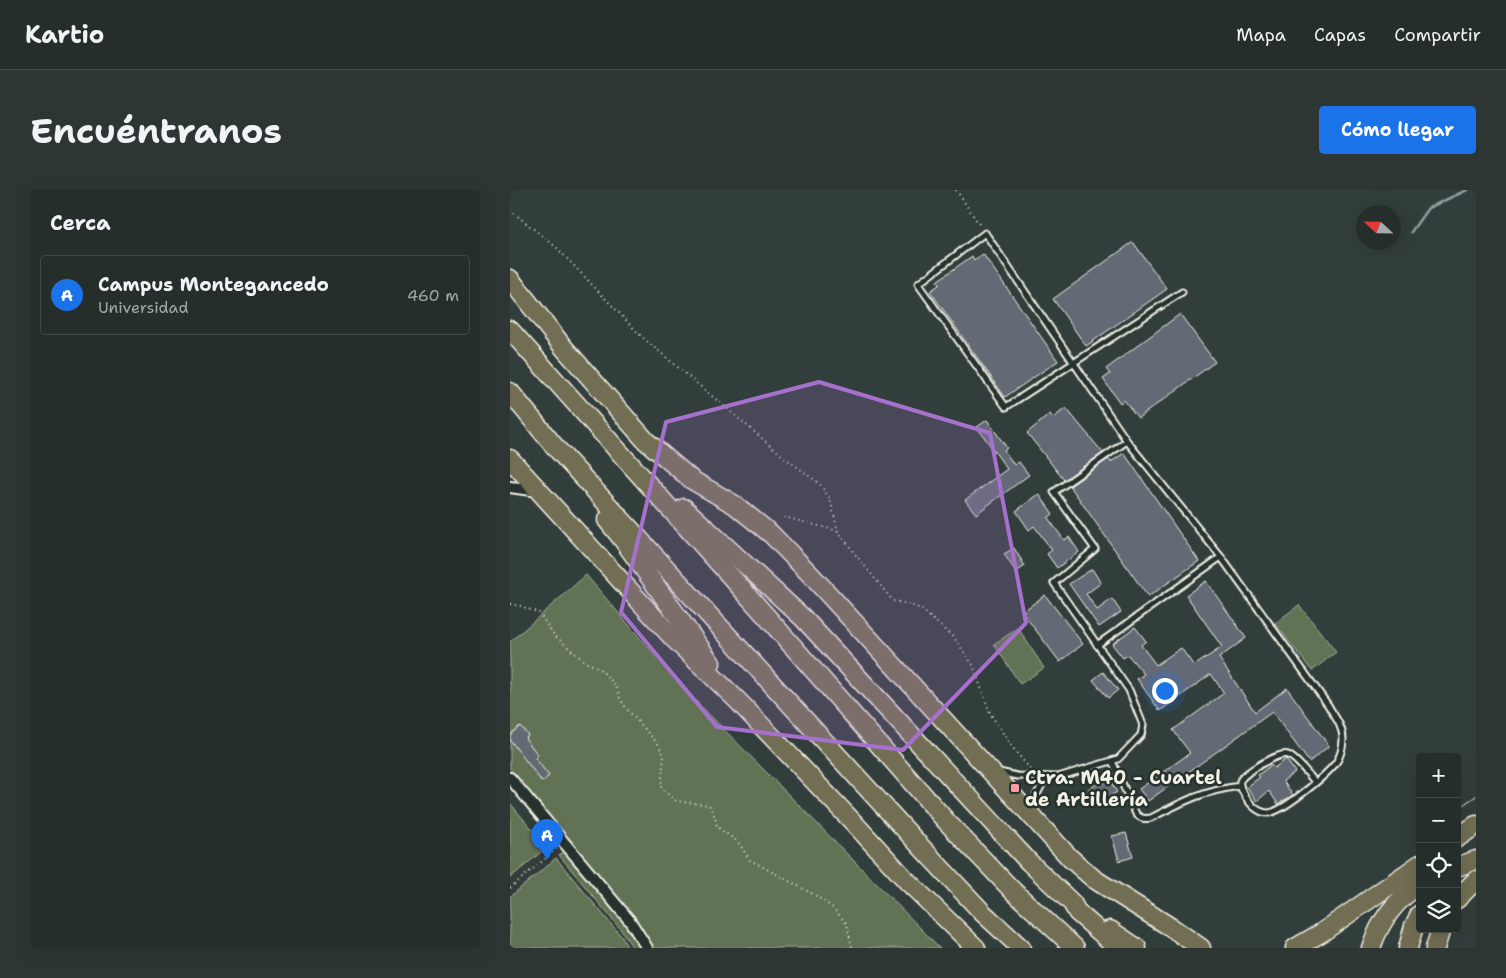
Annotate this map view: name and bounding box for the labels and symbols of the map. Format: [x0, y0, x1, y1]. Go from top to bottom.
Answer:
north arrow [1356, 205, 1401, 250]
your location [1152, 678, 1178, 704]
place label: Ctra. M40 - Cuartel de Artillería [1025, 765, 1222, 812]
marker: Ctra. M40 - Cuartel de Artillería [1009, 782, 1021, 794]
pin: A [531, 819, 563, 860]

